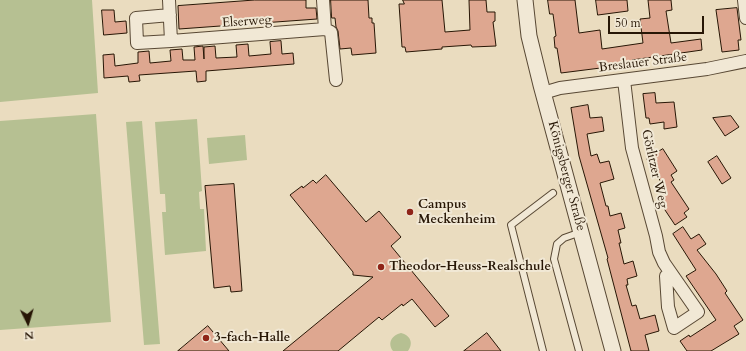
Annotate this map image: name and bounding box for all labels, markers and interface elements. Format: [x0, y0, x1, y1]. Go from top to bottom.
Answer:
scale bar [610, 8, 706, 34]
street label: Elserweg [222, 12, 272, 32]
text: 50 m [615, 15, 641, 31]
street label: Breslauer Straße [598, 50, 688, 76]
street label: Königsberger Straße [544, 119, 588, 233]
street label: Görlitzer Weg [637, 128, 671, 210]
place label: Campus Meckenheim [418, 197, 496, 228]
marker: Campus Meckenheim [405, 207, 415, 217]
place label: Theodor-Heuss-Realschule [389, 259, 551, 275]
marker: Theodor-Heuss-Realschule [376, 262, 386, 272]
north arrow [8, 303, 48, 343]
text: N [24, 328, 35, 343]
place label: 3-fach-Halle [214, 330, 290, 346]
marker: 3-fach-Halle [201, 333, 211, 343]

